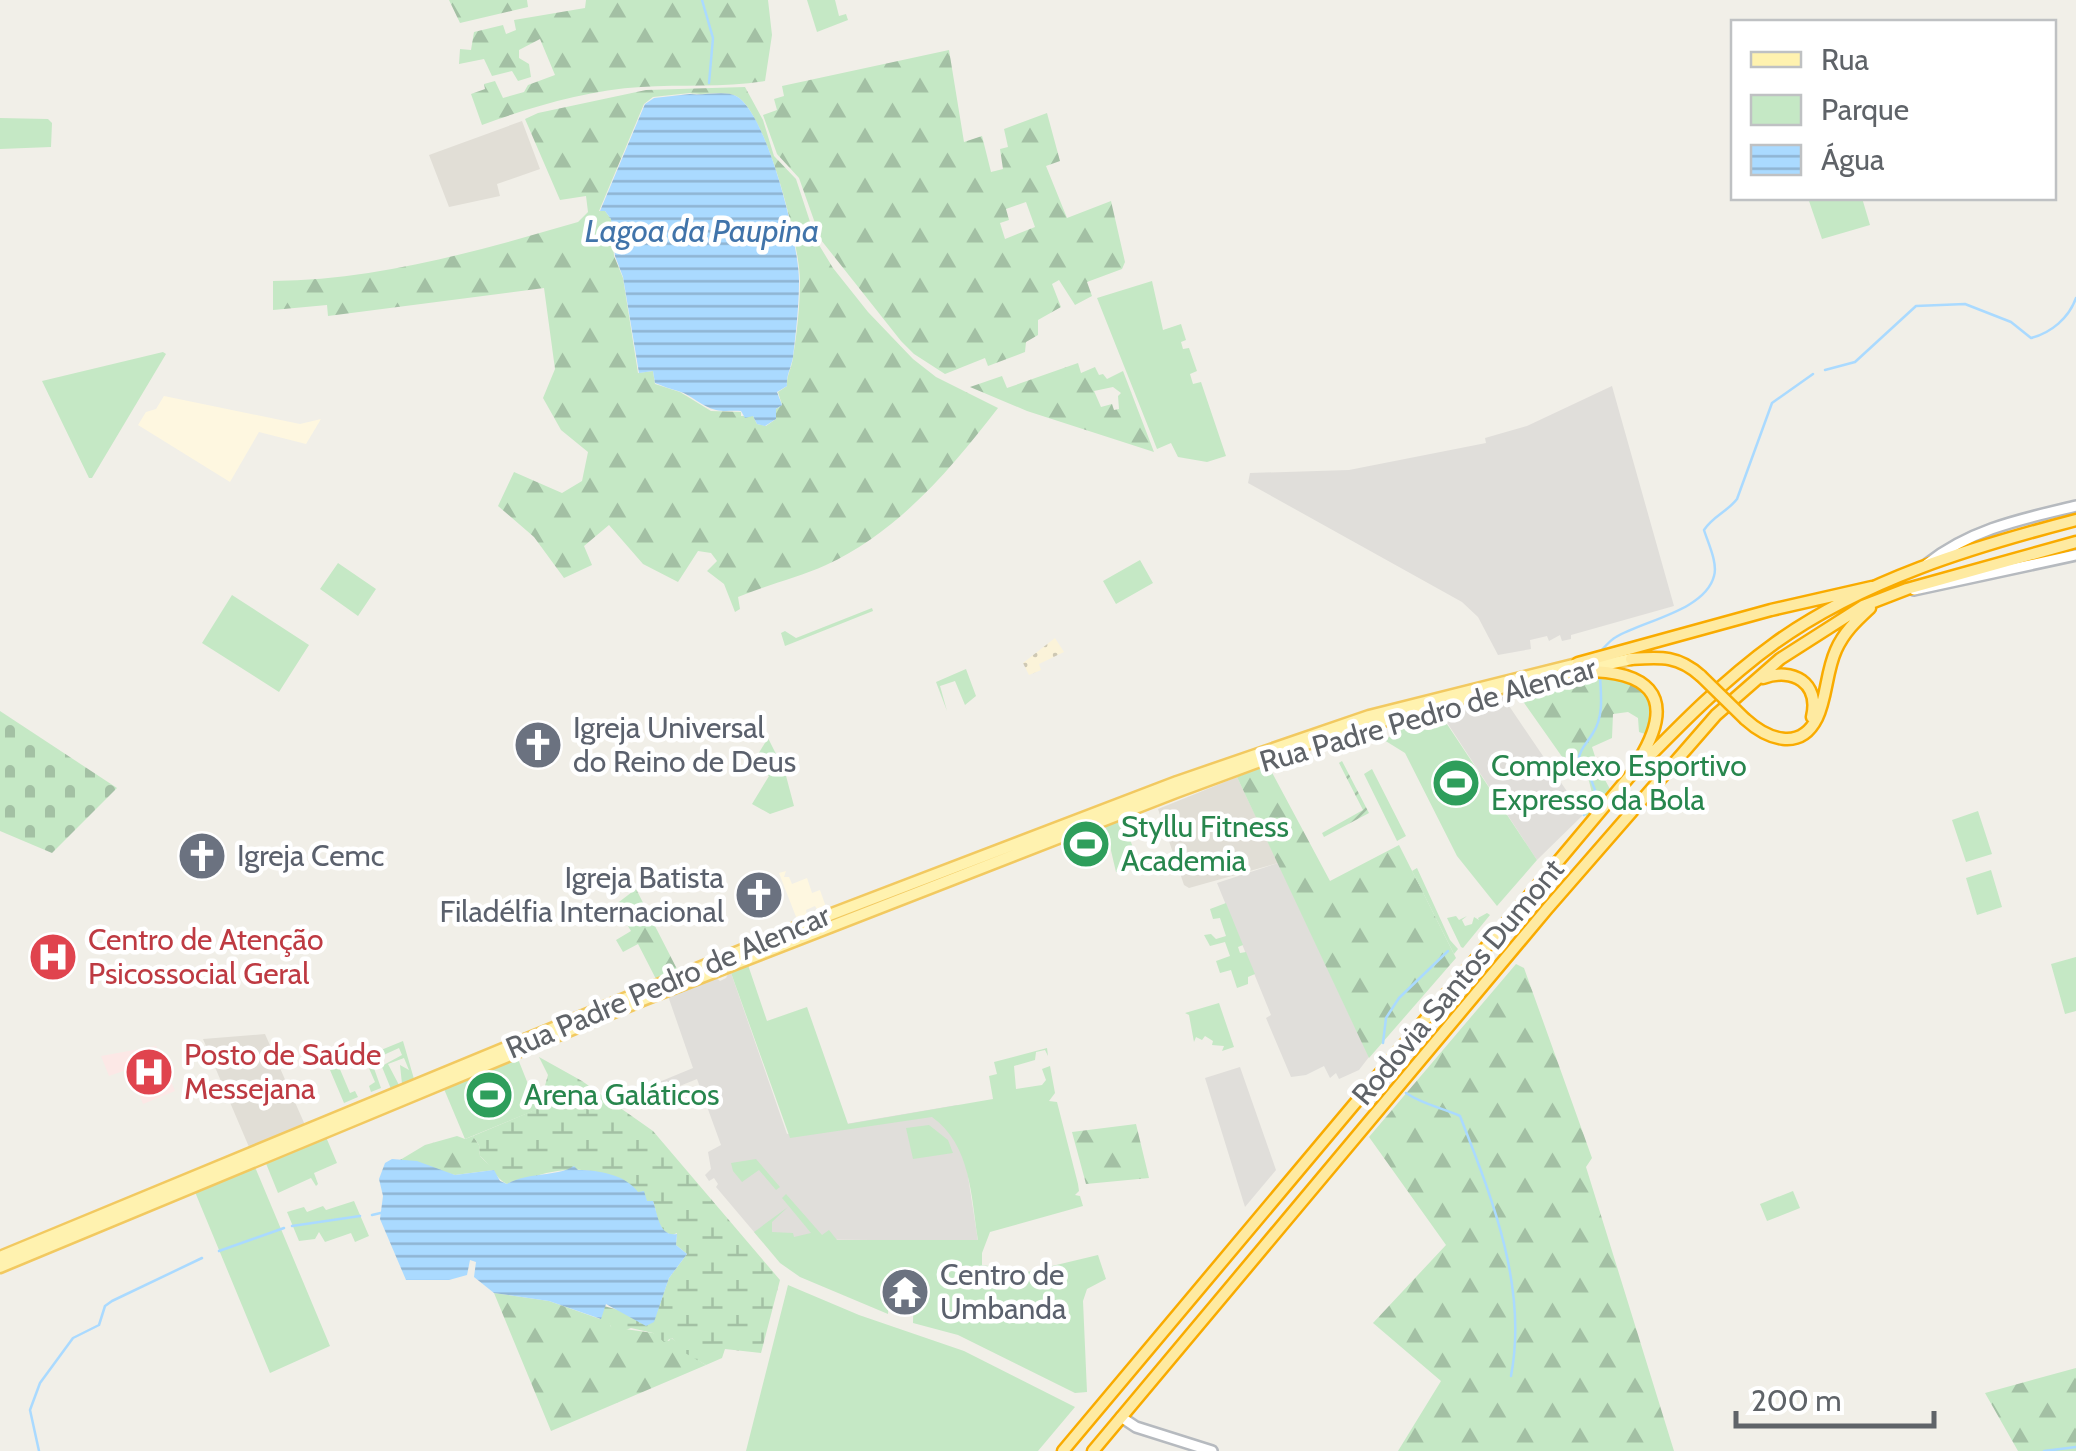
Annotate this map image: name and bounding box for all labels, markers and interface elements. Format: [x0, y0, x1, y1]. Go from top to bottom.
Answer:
legend [1731, 20, 2056, 200]
text: Rua [1821, 41, 1869, 78]
text: Parque [1821, 91, 1909, 128]
text: Água [1821, 141, 1885, 178]
water label: Lagoa da Paupina [585, 211, 819, 250]
street label: Rua Padre Pedro de Alencar [1255, 649, 1601, 780]
place label: Igreja Universal do Reino de Deus [573, 709, 796, 780]
church icon: Igreja Universal do Reino de Deus [512, 719, 564, 771]
place label: Complexo Esportivo Expresso da Bola [1491, 747, 1747, 818]
sports icon: Complexo Esportivo Expresso da Bola [1430, 757, 1482, 809]
place label: Styllu Fitness Academia [1121, 808, 1289, 879]
sports icon: Styllu Fitness Academia [1060, 818, 1112, 870]
church icon: Igreja Cemc [176, 830, 228, 882]
place label: Igreja Cemc [237, 837, 384, 874]
street label: Rodovia Santos Dumont [1344, 851, 1571, 1112]
place label: Igreja Batista Filadélfia Internacional [440, 859, 725, 930]
church icon: Igreja Batista Filadélfia Internacional [733, 869, 785, 921]
street label: Rua Padre Pedro de Alencar [500, 896, 836, 1067]
place label: Centro de Atenção Psicossocial Geral [88, 921, 323, 992]
hospital icon: Centro de Atenção Psicossocial Geral [27, 931, 79, 983]
place label: Posto de Saúde Messejana [184, 1036, 381, 1107]
hospital icon: Posto de Saúde Messejana [123, 1046, 175, 1098]
sports icon: Arena Galáticos [463, 1069, 515, 1121]
place label: Arena Galáticos [524, 1076, 719, 1113]
place label: Centro de Umbanda [940, 1256, 1067, 1327]
temple icon: Centro de Umbanda [879, 1266, 931, 1318]
scale bar [1736, 1366, 1934, 1428]
text: 200 m [1751, 1382, 1842, 1419]

